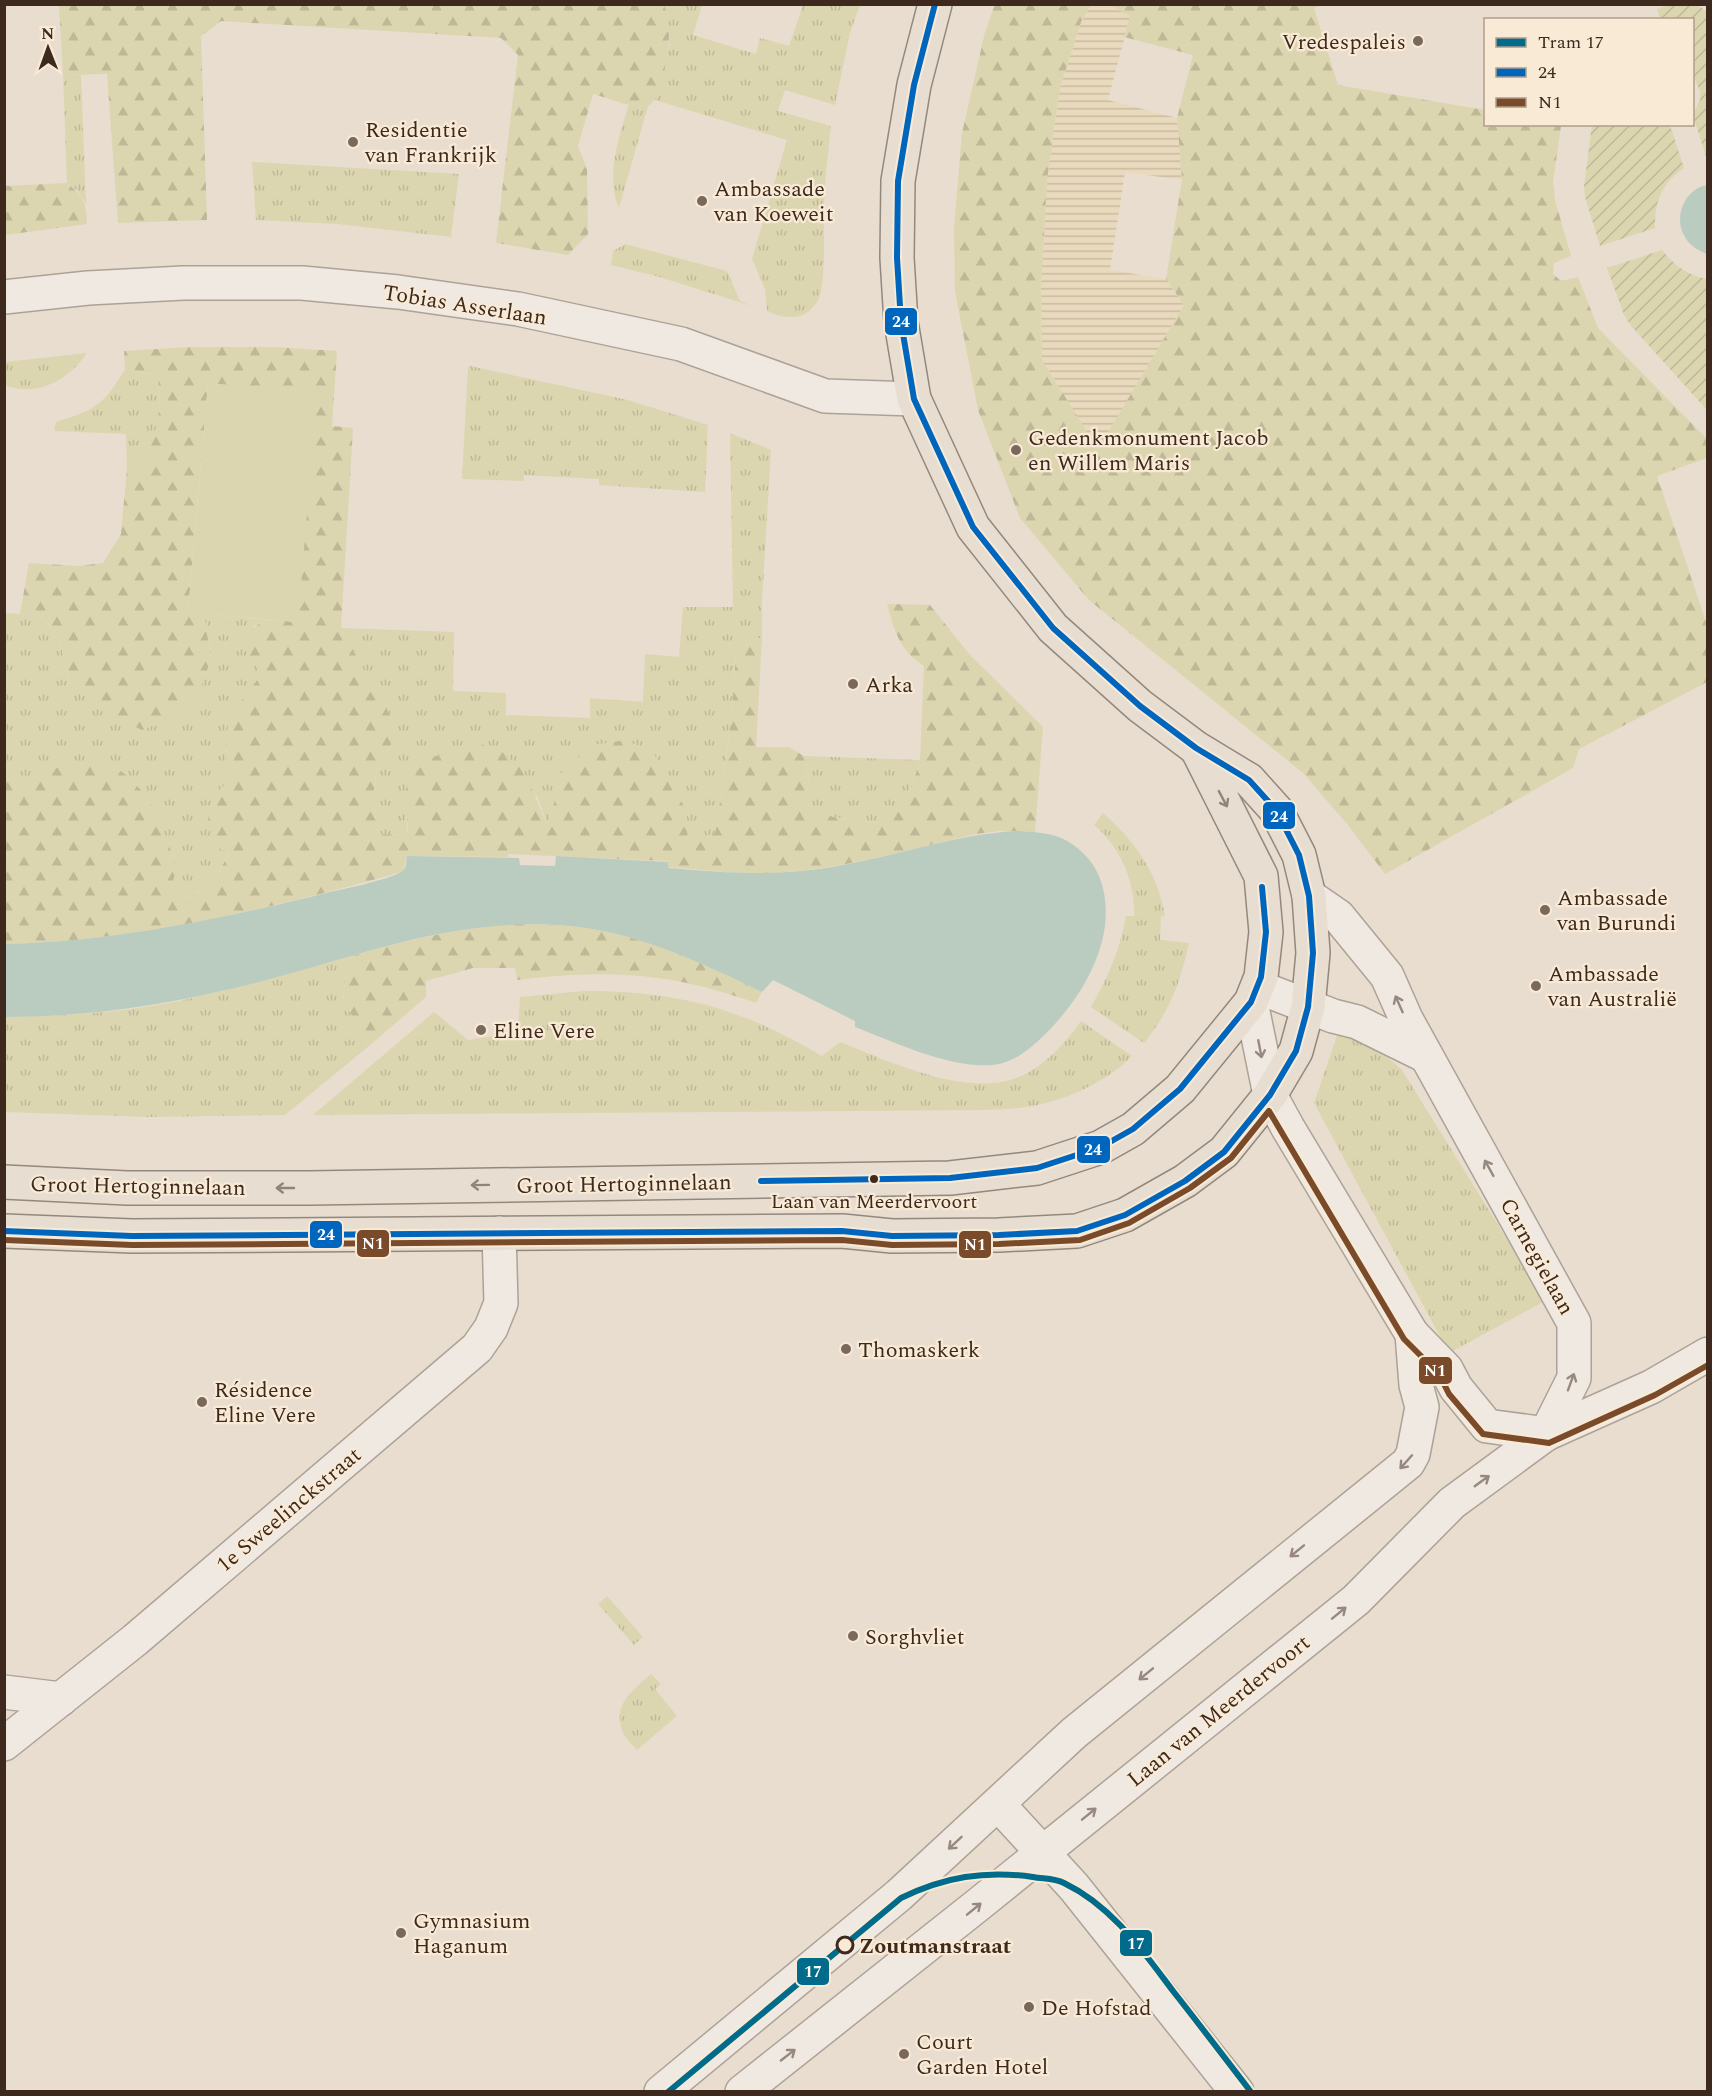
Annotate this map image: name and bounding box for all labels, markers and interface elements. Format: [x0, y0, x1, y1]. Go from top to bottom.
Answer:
north arrow [18, 18, 78, 78]
legend [1484, 18, 1694, 126]
text: N [41, 22, 54, 46]
place label: Vredespaleis [1282, 26, 1406, 59]
text: Tram 17 [1538, 29, 1604, 56]
marker: Vredespaleis [1411, 34, 1425, 48]
text: 24 [1538, 59, 1556, 86]
text: N1 [1538, 89, 1561, 116]
place label: Residentie van Frankrijk [364, 114, 497, 172]
marker: Residentie van Frankrijk [346, 135, 360, 149]
place label: Ambassade van Koeweit [713, 173, 834, 231]
marker: Ambassade van Koeweit [695, 194, 709, 208]
street label: Tobias Asserlaan [380, 276, 549, 335]
line badge: 24 [884, 307, 918, 336]
text: 24 [892, 310, 910, 334]
place label: Gedenkmonument Jacob en Willem Maris [1028, 422, 1268, 480]
marker: Gedenkmonument Jacob en Willem Maris [1009, 443, 1023, 457]
place label: Arka [865, 669, 913, 702]
marker: Arka [846, 677, 860, 691]
one-way arrow [1218, 790, 1229, 808]
line badge: 24 [1262, 801, 1296, 830]
text: 24 [1270, 805, 1288, 829]
place label: Ambassade van Burundi [1556, 882, 1677, 940]
marker: Ambassade van Burundi [1538, 903, 1552, 917]
place label: Ambassade van Australië [1547, 958, 1677, 1016]
marker: Ambassade van Australië [1529, 979, 1543, 993]
one-way arrow [1393, 995, 1404, 1013]
place label: Eline Vere [493, 1015, 595, 1048]
marker: Eline Vere [474, 1023, 488, 1037]
one-way arrow [1255, 1038, 1266, 1058]
line badge: 24 [1076, 1135, 1111, 1164]
text: 24 [1084, 1138, 1102, 1162]
one-way arrow [1483, 1160, 1495, 1177]
street label: Groot Hertoginnelaan [516, 1166, 732, 1203]
street label: Groot Hertoginnelaan [30, 1168, 246, 1205]
marker: Laan van Meerdervoort [868, 1173, 880, 1185]
one-way arrow [470, 1179, 490, 1191]
one-way arrow [275, 1182, 295, 1194]
place label: Laan van Meerdervoort [771, 1187, 977, 1217]
street label: Carnegielaan [1491, 1192, 1582, 1321]
line badge: 24 [309, 1220, 343, 1249]
text: 24 [317, 1223, 335, 1247]
line badge: N1 [356, 1229, 390, 1258]
line badge: N1 [958, 1230, 992, 1259]
text: N1 [362, 1232, 384, 1256]
text: N1 [964, 1233, 986, 1257]
place label: Thomaskerk [858, 1334, 980, 1367]
marker: Thomaskerk [839, 1342, 853, 1356]
line badge: N1 [1418, 1356, 1453, 1385]
text: N1 [1424, 1359, 1446, 1383]
one-way arrow [1566, 1373, 1577, 1392]
place label: Résidence Eline Vere [214, 1374, 316, 1432]
marker: Résidence Eline Vere [195, 1395, 209, 1409]
street label: 1e Sweelinckstraat [209, 1439, 369, 1581]
one-way arrow [1399, 1454, 1413, 1469]
one-way arrow [1474, 1475, 1490, 1487]
one-way arrow [1290, 1544, 1306, 1557]
one-way arrow [1331, 1606, 1346, 1620]
place label: Sorghvliet [865, 1621, 965, 1654]
street label: Laan van Meerdervoort [1120, 1627, 1318, 1795]
marker: Sorghvliet [846, 1629, 860, 1643]
one-way arrow [1139, 1667, 1154, 1681]
one-way arrow [1081, 1808, 1097, 1821]
one-way arrow [948, 1836, 963, 1850]
one-way arrow [965, 1902, 981, 1915]
place label: Gymnasium Haganum [413, 1905, 531, 1963]
marker: Gymnasium Haganum [394, 1926, 408, 1940]
line badge: 17 [1119, 1929, 1153, 1957]
place label: Zoutmanstraat [859, 1930, 1011, 1963]
text: 17 [1127, 1932, 1145, 1956]
marker: Zoutmanstraat [836, 1936, 854, 1954]
line badge: 17 [796, 1957, 830, 1986]
text: 17 [804, 1960, 822, 1984]
place label: De Hofstad [1041, 1992, 1152, 2025]
marker: De Hofstad [1022, 2000, 1036, 2014]
place label: Court Garden Hotel [916, 2026, 1048, 2084]
marker: Court Garden Hotel [897, 2047, 911, 2061]
one-way arrow [779, 2049, 795, 2062]

